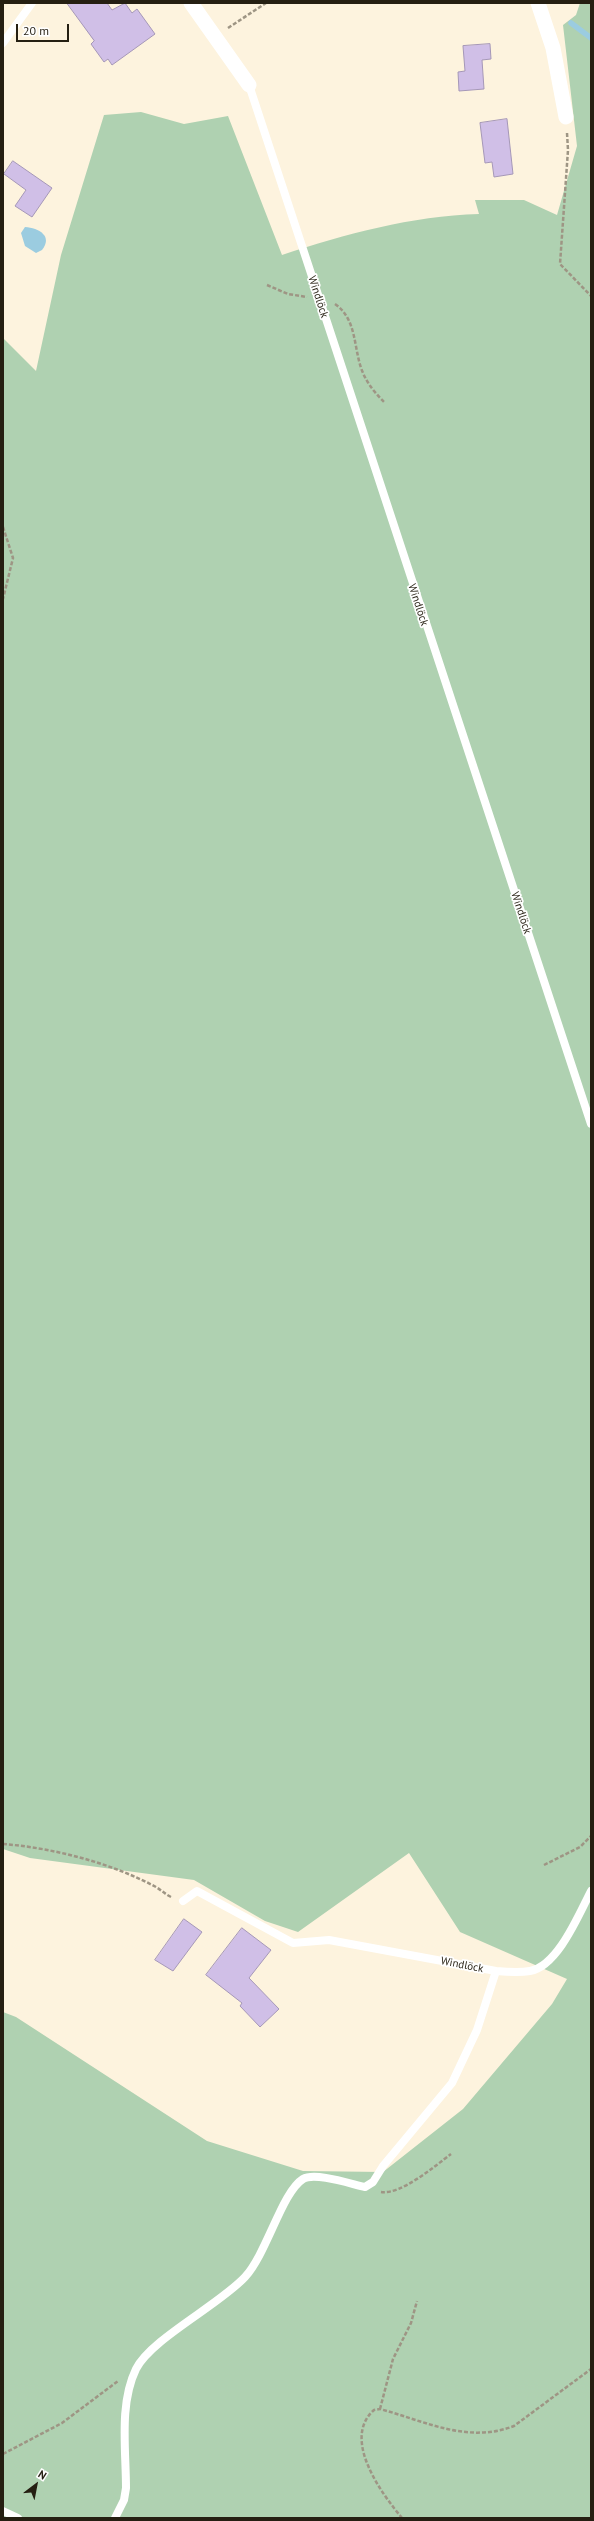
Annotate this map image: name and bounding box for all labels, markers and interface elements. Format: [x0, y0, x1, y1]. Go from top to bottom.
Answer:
scale bar [18, 16, 71, 42]
text: 20 m [23, 23, 49, 38]
street label: Windlöck [305, 274, 331, 320]
street label: Windlöck [405, 582, 431, 628]
street label: Windlöck [508, 890, 534, 936]
street label: Windlöck [439, 1954, 485, 1976]
north arrow [16, 2465, 56, 2505]
text: N [36, 2467, 49, 2483]

